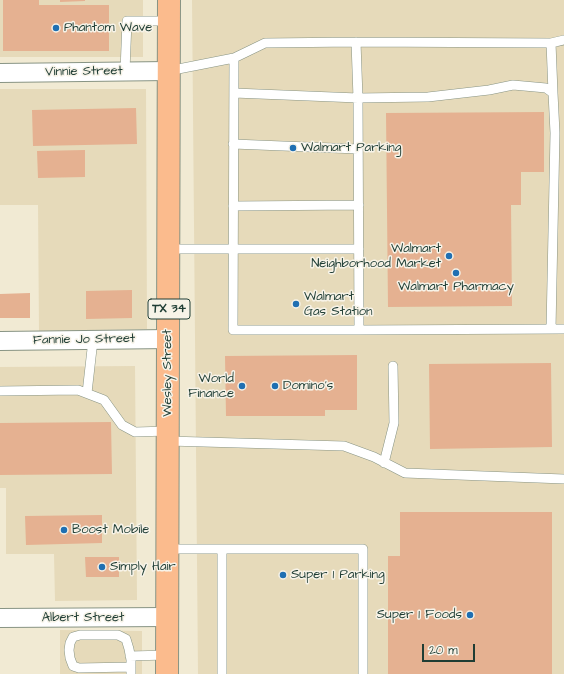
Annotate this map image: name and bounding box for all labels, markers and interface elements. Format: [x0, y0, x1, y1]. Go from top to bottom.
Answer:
place label: Phantom Wave [64, 20, 152, 36]
marker: Phantom Wave [51, 23, 61, 33]
street label: Vinnie Street [45, 64, 123, 80]
place label: Walmart Parking [301, 140, 401, 156]
marker: Walmart Parking [288, 143, 298, 153]
place label: Walmart Neighborhood Market [311, 241, 441, 272]
marker: Walmart Neighborhood Market [444, 251, 454, 261]
marker: Walmart Pharmacy [451, 268, 461, 278]
place label: Walmart Pharmacy [398, 279, 514, 295]
place label: Walmart Gas Station [304, 289, 373, 320]
road number: TX 34 [148, 299, 190, 319]
marker: Walmart Gas Station [291, 299, 301, 309]
street label: Wesley Street [160, 329, 176, 417]
street label: Fannie Jo Street [33, 331, 135, 349]
place label: World Finance [188, 371, 234, 402]
place label: Domino's [283, 378, 333, 394]
marker: World Finance [237, 381, 247, 391]
marker: Domino's [270, 381, 280, 391]
place label: Boost Mobile [72, 522, 149, 538]
marker: Boost Mobile [59, 525, 69, 535]
place label: Simply Hair [110, 559, 176, 575]
marker: Simply Hair [97, 562, 107, 572]
place label: Super 1 Parking [291, 567, 385, 583]
marker: Super 1 Parking [278, 570, 288, 580]
place label: Super 1 Foods [377, 607, 462, 623]
street label: Albert Street [42, 610, 124, 626]
marker: Super 1 Foods [465, 610, 475, 620]
scale bar [424, 636, 477, 662]
text: 20 m [429, 642, 458, 659]

